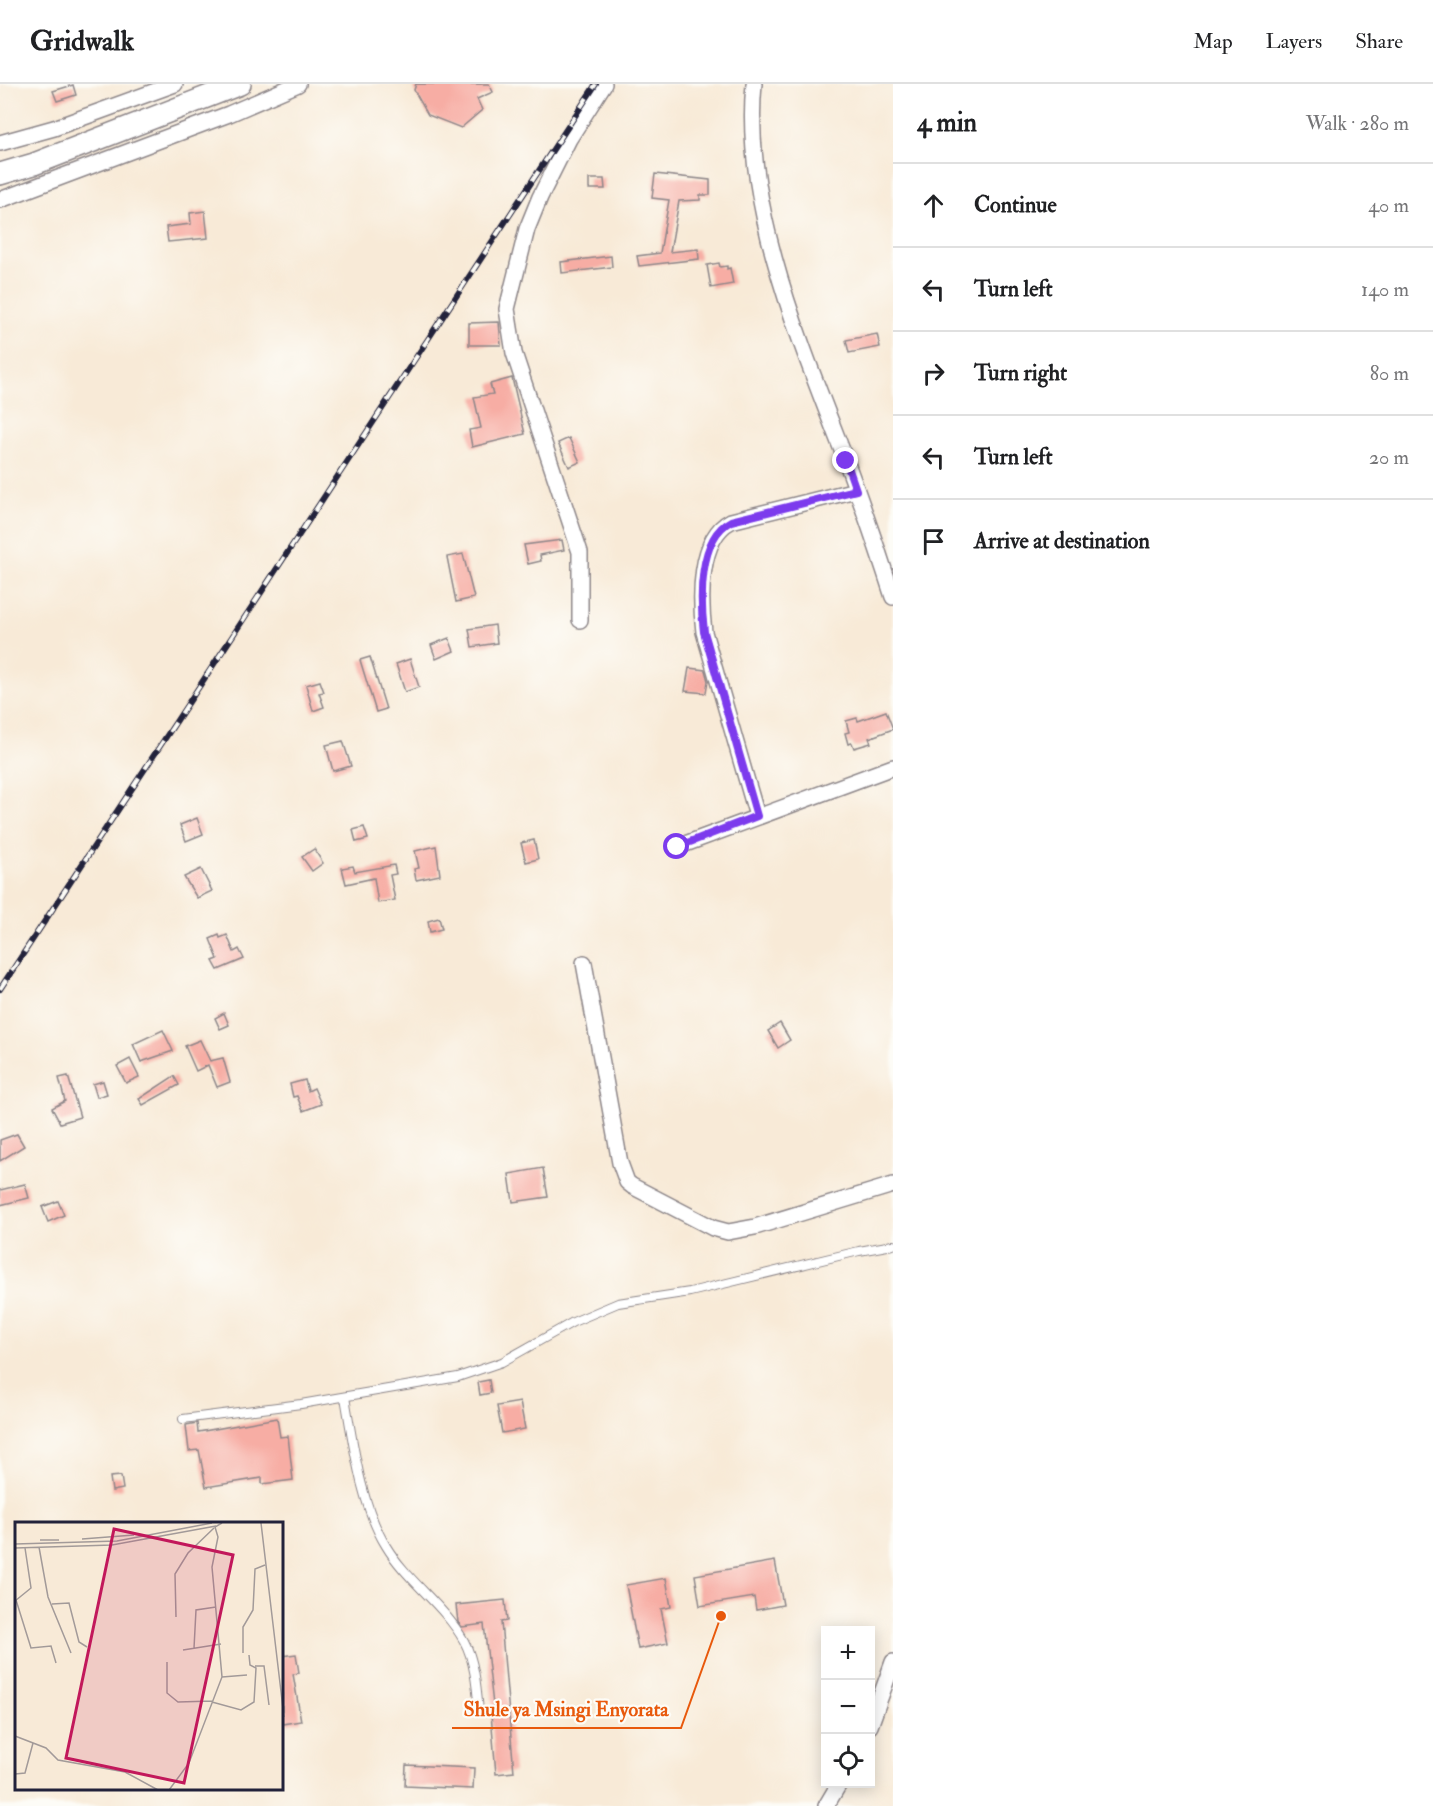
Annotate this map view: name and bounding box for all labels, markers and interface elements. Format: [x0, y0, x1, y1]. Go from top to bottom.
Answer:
text: Gridwalk [30, 24, 134, 59]
text: Map [1193, 28, 1233, 55]
text: Layers [1266, 28, 1322, 55]
text: Share [1355, 28, 1403, 55]
text: 4 min [917, 107, 977, 139]
text: Walk · 280 m [1306, 111, 1409, 136]
icon: ahead [917, 189, 950, 222]
text: Continue [974, 191, 1057, 219]
text: 40 m [1368, 193, 1409, 218]
icon: left [917, 273, 950, 306]
text: Turn left [974, 275, 1053, 303]
text: 140 m [1361, 277, 1409, 302]
icon: right [917, 357, 950, 390]
text: Turn right [974, 359, 1067, 387]
text: 80 m [1370, 361, 1409, 386]
icon: left [917, 441, 950, 474]
text: Turn left [974, 443, 1053, 471]
text: 20 m [1369, 445, 1409, 470]
route end [832, 447, 858, 473]
icon: arrive [917, 525, 950, 558]
text: Arrive at destination [974, 527, 1150, 555]
route start [663, 833, 689, 859]
inset map [15, 1522, 284, 1791]
map controls [821, 1626, 875, 1788]
button: + [821, 1626, 875, 1680]
button: − [821, 1680, 875, 1734]
callout: Shule ya Msingi Enyorata [452, 1690, 681, 1728]
text: Shule ya Msingi Enyorata [464, 1697, 669, 1723]
button: locate [821, 1734, 875, 1788]

